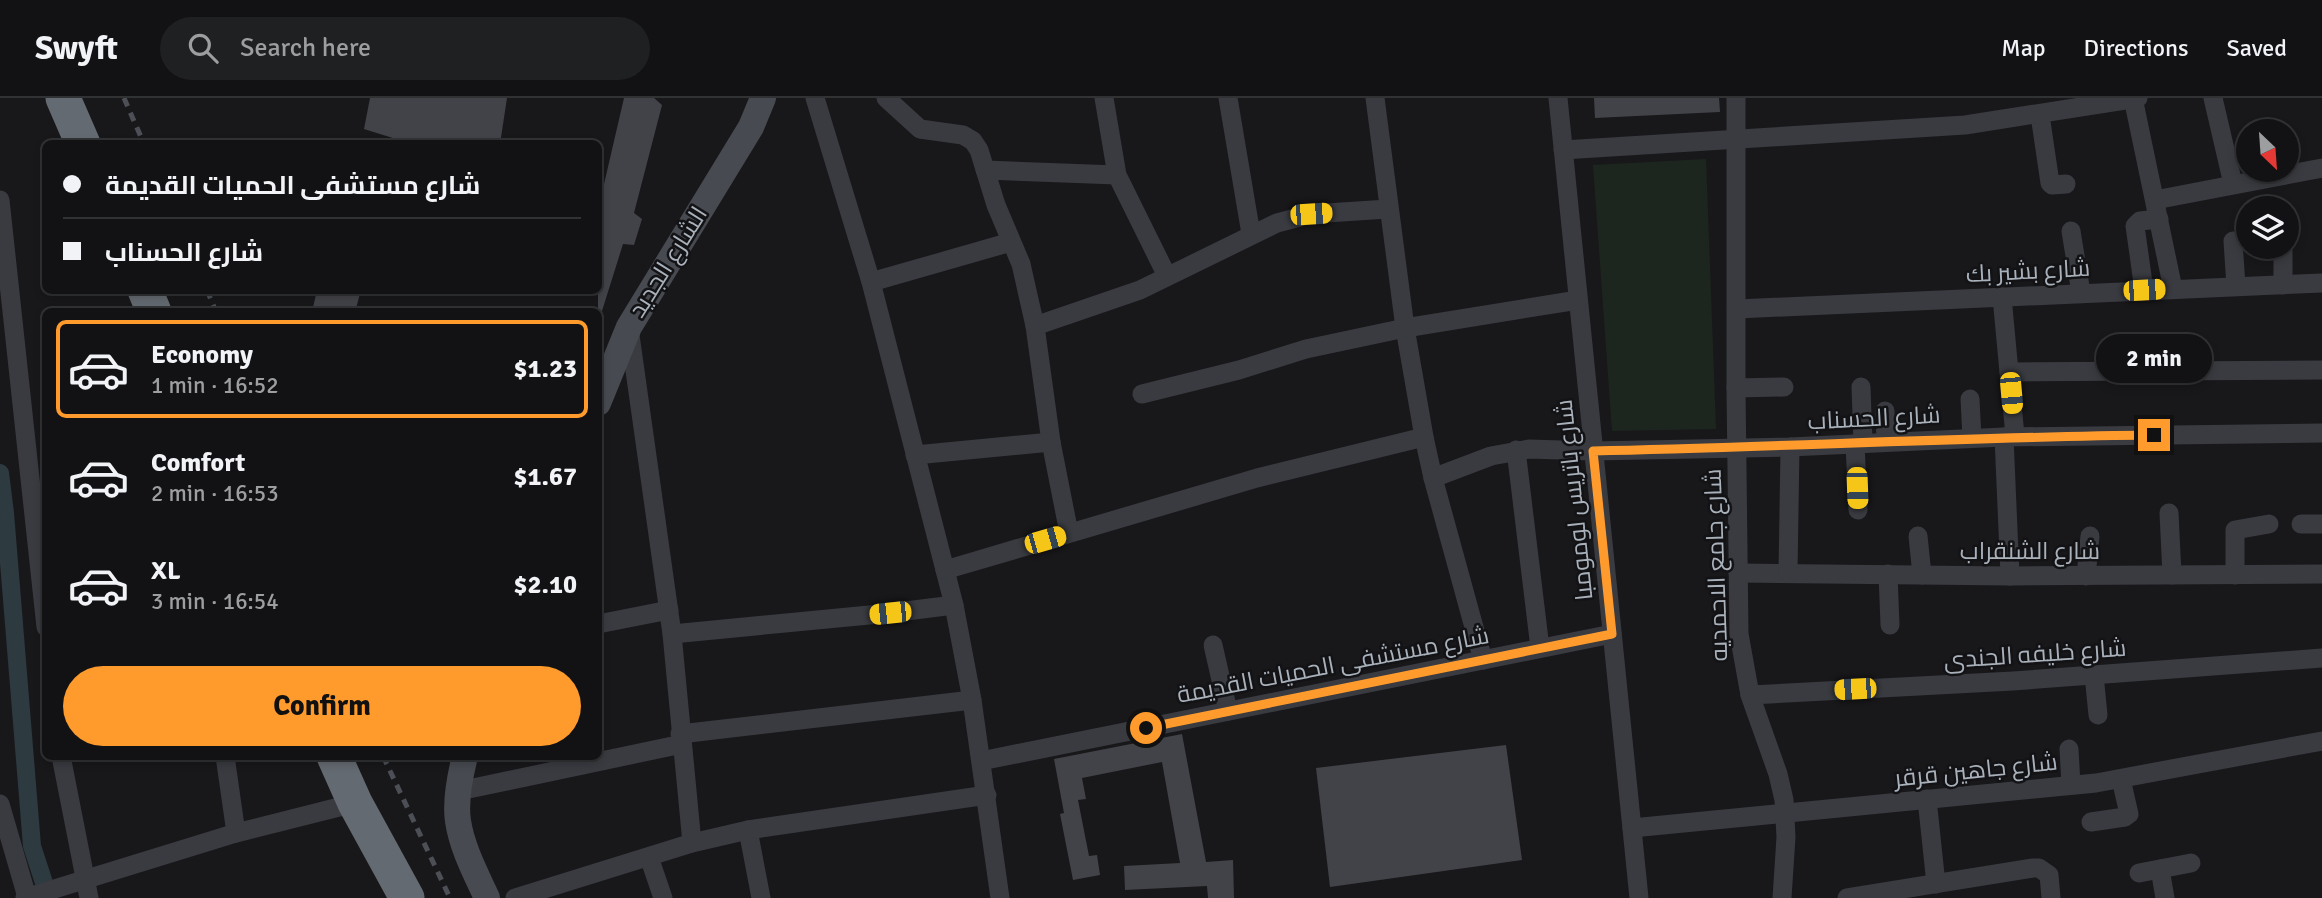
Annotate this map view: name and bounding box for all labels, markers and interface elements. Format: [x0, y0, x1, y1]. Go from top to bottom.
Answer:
search box [160, 17, 650, 80]
text: Swyft [35, 28, 118, 69]
icon: search [184, 29, 222, 67]
text: Search here [240, 32, 371, 64]
text: Map [2001, 33, 2046, 63]
text: Directions [2084, 33, 2189, 63]
text: Saved [2227, 33, 2287, 63]
north arrow [2236, 119, 2300, 182]
map controls [2236, 119, 2299, 259]
text: شارع مستشفى الحميات القديمة [105, 170, 480, 202]
button: layers [2236, 196, 2299, 259]
street label: الشارع الجديد [622, 201, 715, 324]
car [1290, 202, 1333, 226]
text: شارع الحسناب [105, 237, 263, 269]
street label: شارع بشير بك [1965, 253, 2091, 290]
car [2123, 278, 2166, 302]
callout: 2 min [2096, 334, 2212, 382]
icon: car [67, 338, 130, 401]
text: Economy [151, 339, 253, 371]
text: 2 min [2126, 344, 2182, 373]
text: $1.23 [513, 353, 577, 385]
text: 1 min · 16:52 [151, 371, 279, 400]
car [1999, 371, 2024, 415]
street label: شارع باتريس لومومبا [1549, 398, 1600, 602]
street label: شارع الحسناب [1807, 400, 1941, 437]
route end [2138, 419, 2170, 451]
icon: car [67, 446, 130, 509]
text: Comfort [151, 447, 245, 479]
text: $1.67 [513, 461, 577, 493]
car [1846, 467, 1869, 509]
street label: شارع جامع الاحمديه [1698, 468, 1735, 662]
text: 2 min · 16:53 [151, 479, 279, 508]
car [1022, 524, 1069, 556]
street label: شارع الشنقراب [1960, 536, 2100, 567]
icon: car [67, 554, 130, 617]
text: XL [151, 555, 181, 587]
text: $2.10 [513, 569, 577, 601]
text: 3 min · 16:54 [151, 587, 279, 616]
car [869, 600, 912, 626]
street label: شارع مستشفى الحميات القديمة [1174, 620, 1492, 711]
street label: شارع خليفه الجندى [1943, 633, 2127, 676]
button: Confirm [63, 666, 581, 746]
car [1834, 677, 1877, 701]
route start [1130, 712, 1162, 744]
street label: شارع جاهين قرقر [1891, 747, 2059, 795]

